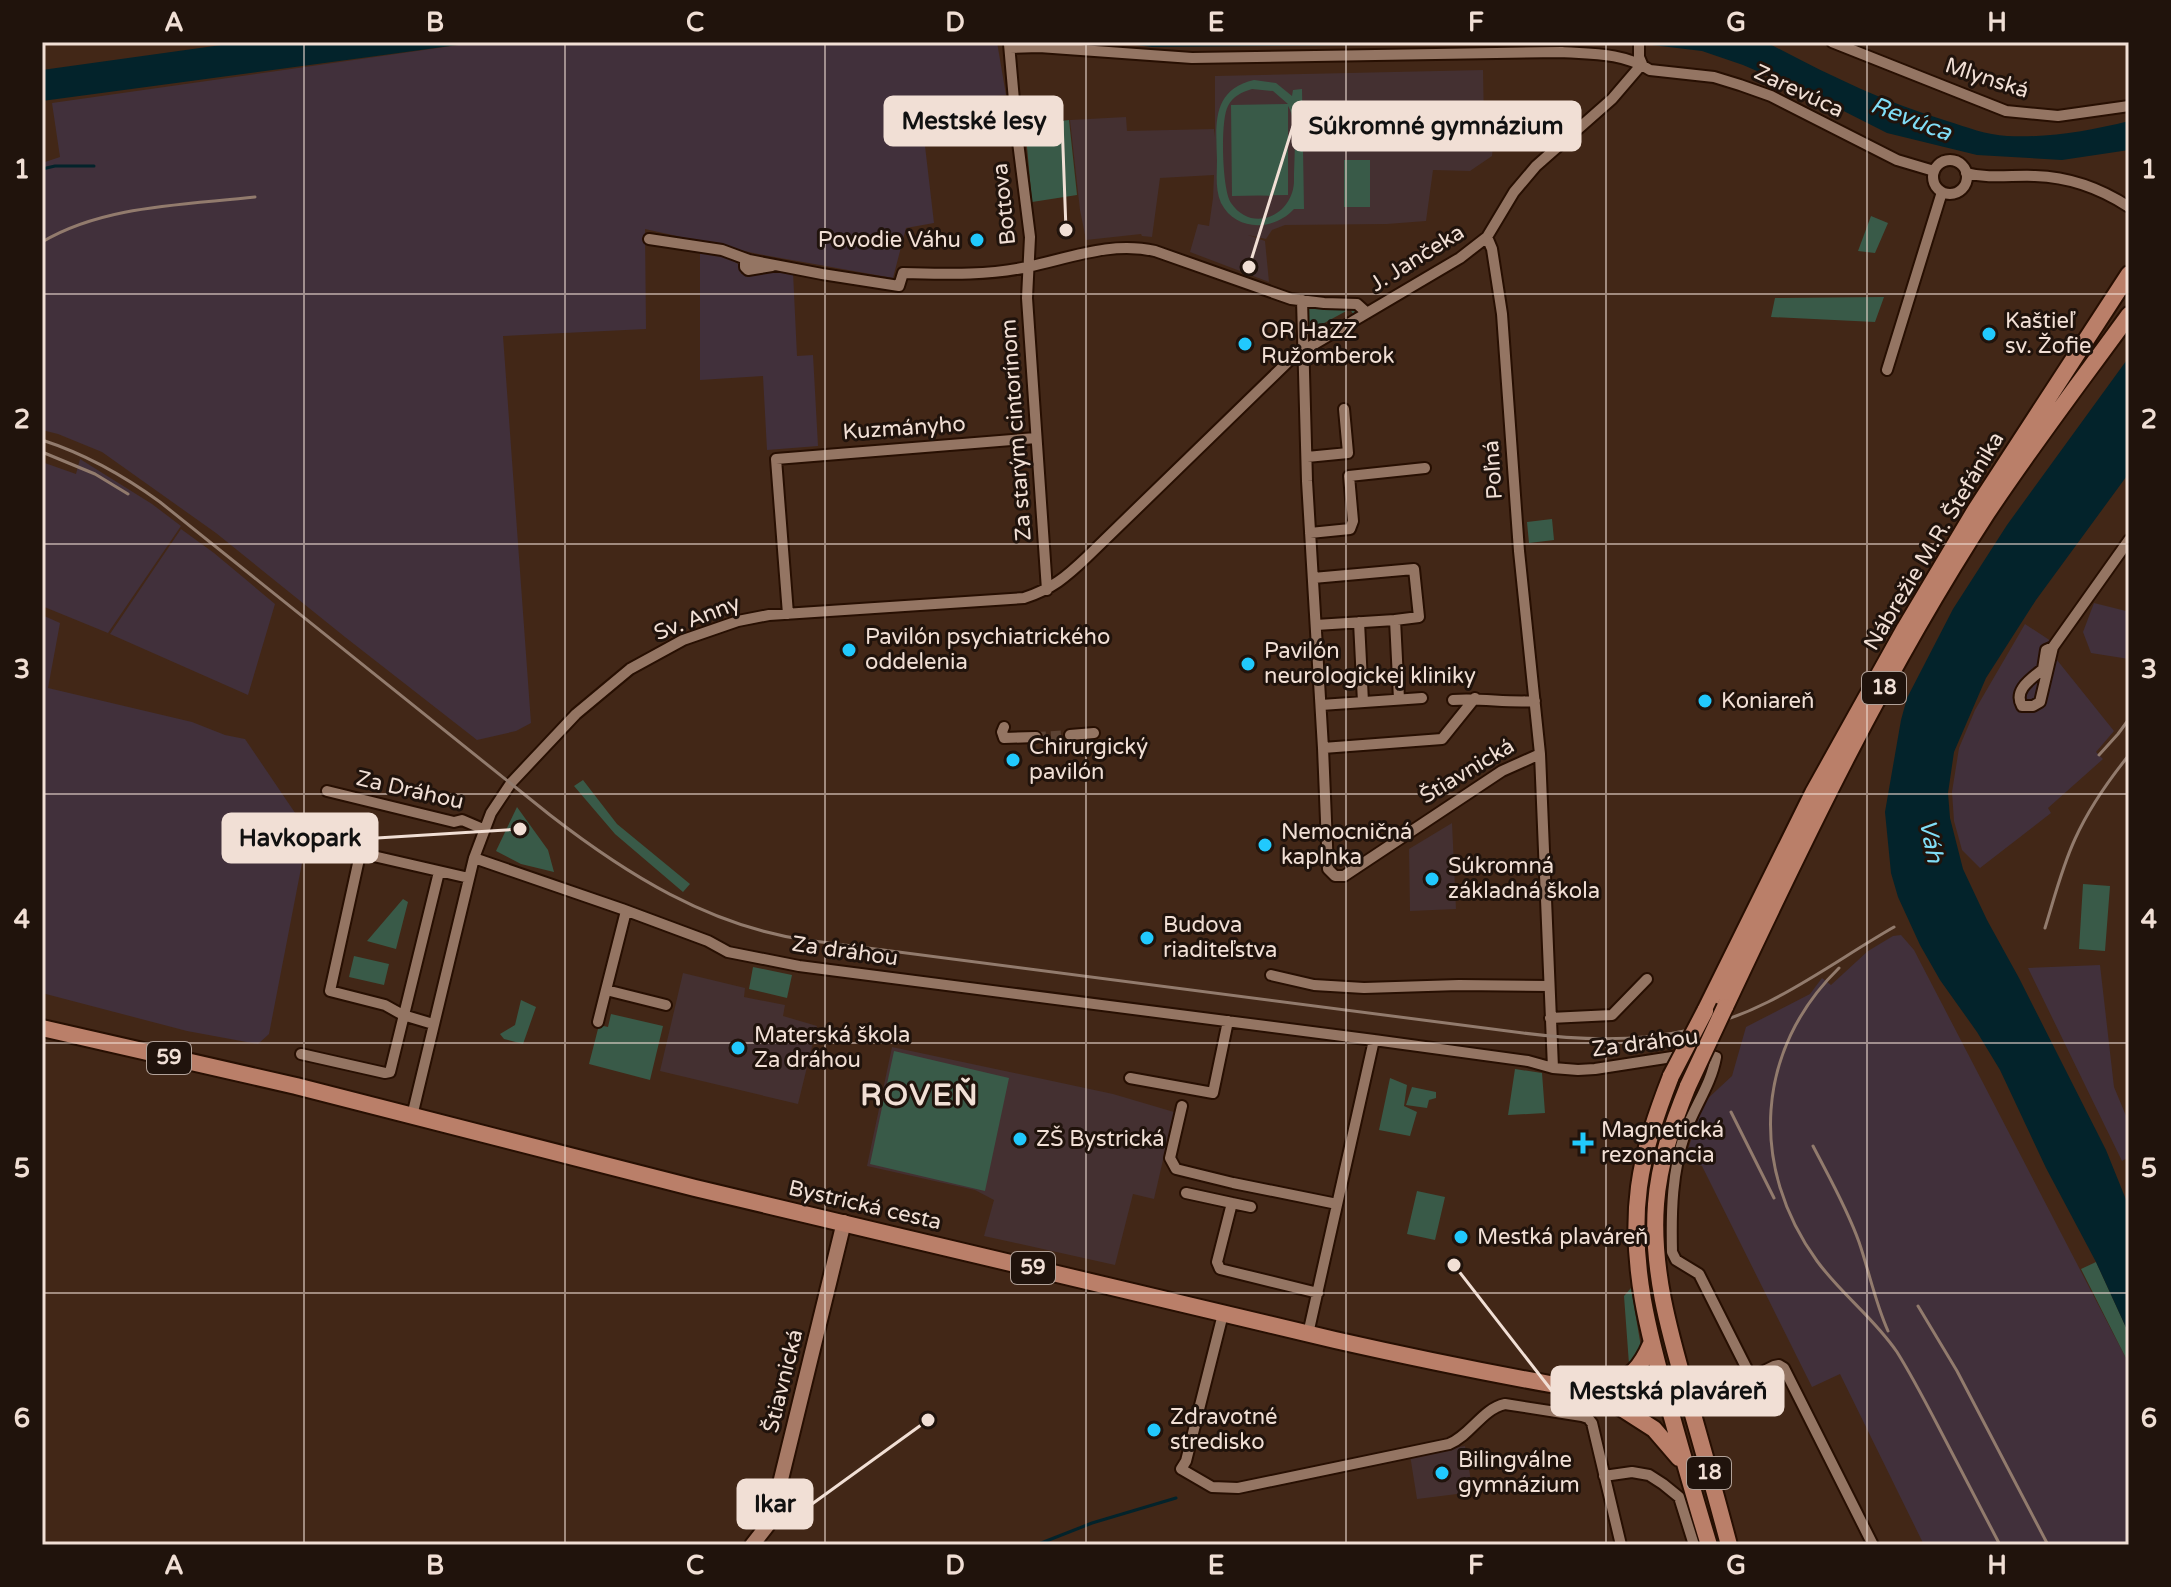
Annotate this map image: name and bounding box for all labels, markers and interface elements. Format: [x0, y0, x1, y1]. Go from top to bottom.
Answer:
text: A [164, 7, 184, 38]
text: B [426, 7, 444, 38]
text: C [686, 7, 704, 38]
text: D [945, 7, 965, 38]
text: E [1208, 7, 1224, 38]
text: F [1468, 7, 1484, 38]
text: G [1726, 7, 1746, 38]
text: H [1987, 7, 2007, 38]
street label: Mlynská [1942, 52, 2032, 104]
street label: Zarevúca [1750, 59, 1848, 123]
water label: Revúca [1867, 90, 1956, 148]
callout: Mestské lesy [885, 97, 1062, 145]
callout: Súkromné gymnázium [1293, 102, 1580, 150]
text: Mestské lesy [901, 107, 1047, 136]
text: Súkromné gymnázium [1309, 112, 1563, 141]
text: 1 [14, 154, 30, 185]
text: 1 [2141, 154, 2157, 185]
street label: Bottova [987, 162, 1021, 246]
street label: J. Jančeka [1365, 219, 1469, 297]
place label: Povodie Váhu [818, 227, 961, 253]
marker: Povodie Váhu [968, 231, 986, 249]
place label: Kaštieľ sv. Žofie [2005, 308, 2091, 359]
street label: Za starým cintorínom [995, 318, 1037, 542]
place label: OR HaZZ Ružomberok [1261, 318, 1394, 369]
marker: Kaštieľ sv. Žofie [1980, 325, 1998, 343]
marker: OR HaZZ Ružomberok [1236, 335, 1254, 353]
text: 2 [14, 404, 30, 435]
text: 2 [2141, 404, 2157, 435]
street label: Kuzmányho [842, 411, 966, 445]
street label: Nábrežie M.R. Štefánika [1858, 426, 2010, 655]
street label: Poľná [1478, 440, 1508, 500]
street label: Sv. Anny [650, 590, 744, 646]
place label: Pavilón psychiatrického oddelenia [865, 624, 1110, 675]
place label: Pavilón neurologickej kliniky [1264, 638, 1476, 689]
marker: Pavilón psychiatrického oddelenia [840, 641, 858, 659]
text: 3 [14, 654, 30, 685]
text: 3 [2141, 654, 2157, 685]
marker: Pavilón neurologickej kliniky [1239, 655, 1257, 673]
road number: 18 [1862, 672, 1906, 704]
place label: Koniareň [1721, 688, 1814, 714]
marker: Koniareň [1696, 692, 1714, 710]
street label: Štiavnická [1415, 732, 1519, 809]
place label: Chirurgický pavilón [1029, 734, 1148, 785]
marker: Chirurgický pavilón [1004, 751, 1022, 769]
street label: Za Dráhou [354, 765, 466, 815]
callout: Havkopark [223, 814, 377, 862]
water label: Váh [1913, 817, 1950, 866]
place label: Nemocničná kaplnka [1281, 819, 1412, 870]
text: Havkopark [239, 824, 361, 853]
marker: Nemocničná kaplnka [1256, 836, 1274, 854]
place label: Súkromná základná škola [1448, 853, 1600, 904]
marker: Súkromná základná škola [1423, 870, 1441, 888]
text: 4 [14, 904, 30, 935]
text: 4 [2141, 904, 2157, 935]
place label: Budova riaditeľstva [1163, 912, 1277, 963]
marker: Budova riaditeľstva [1138, 929, 1156, 947]
street label: Za dráhou [790, 931, 900, 971]
place label: Materská škola Za dráhou [754, 1022, 910, 1073]
street label: Za dráhou [1590, 1024, 1700, 1062]
marker: Materská škola Za dráhou [729, 1039, 747, 1057]
road number: 59 [147, 1042, 191, 1074]
district label: ROVEŇ [860, 1077, 980, 1114]
place label: Magnetická rezonancia [1601, 1117, 1724, 1168]
place label: ZŠ Bystrická [1036, 1125, 1165, 1152]
marker: ZŠ Bystrická [1011, 1130, 1029, 1148]
marker: Magnetická rezonancia [1572, 1132, 1594, 1154]
text: 5 [14, 1153, 30, 1184]
text: 5 [2141, 1153, 2157, 1184]
street label: Bystrická cesta [786, 1175, 944, 1235]
place label: Mestká plaváreň [1477, 1224, 1649, 1250]
marker: Mestká plaváreň [1452, 1228, 1470, 1246]
road number: 59 [1011, 1252, 1055, 1284]
street label: Štiavnická [757, 1326, 808, 1435]
callout: Mestská plaváreň [1552, 1367, 1783, 1415]
text: Mestská plaváreň [1569, 1377, 1767, 1406]
text: 6 [14, 1403, 30, 1434]
text: 6 [2141, 1403, 2157, 1434]
place label: Zdravotné stredisko [1170, 1404, 1278, 1455]
marker: Zdravotné stredisko [1145, 1421, 1163, 1439]
place label: Bilingválne gymnázium [1458, 1447, 1580, 1498]
road number: 18 [1687, 1457, 1731, 1489]
marker: Bilingválne gymnázium [1433, 1464, 1451, 1482]
callout: Ikar [738, 1480, 812, 1528]
text: Ikar [754, 1490, 797, 1519]
text: A [164, 1550, 184, 1581]
text: B [426, 1550, 444, 1581]
text: C [686, 1550, 704, 1581]
text: D [945, 1550, 965, 1581]
text: E [1208, 1550, 1224, 1581]
text: F [1468, 1550, 1484, 1581]
text: G [1726, 1550, 1746, 1581]
text: H [1987, 1550, 2007, 1581]

